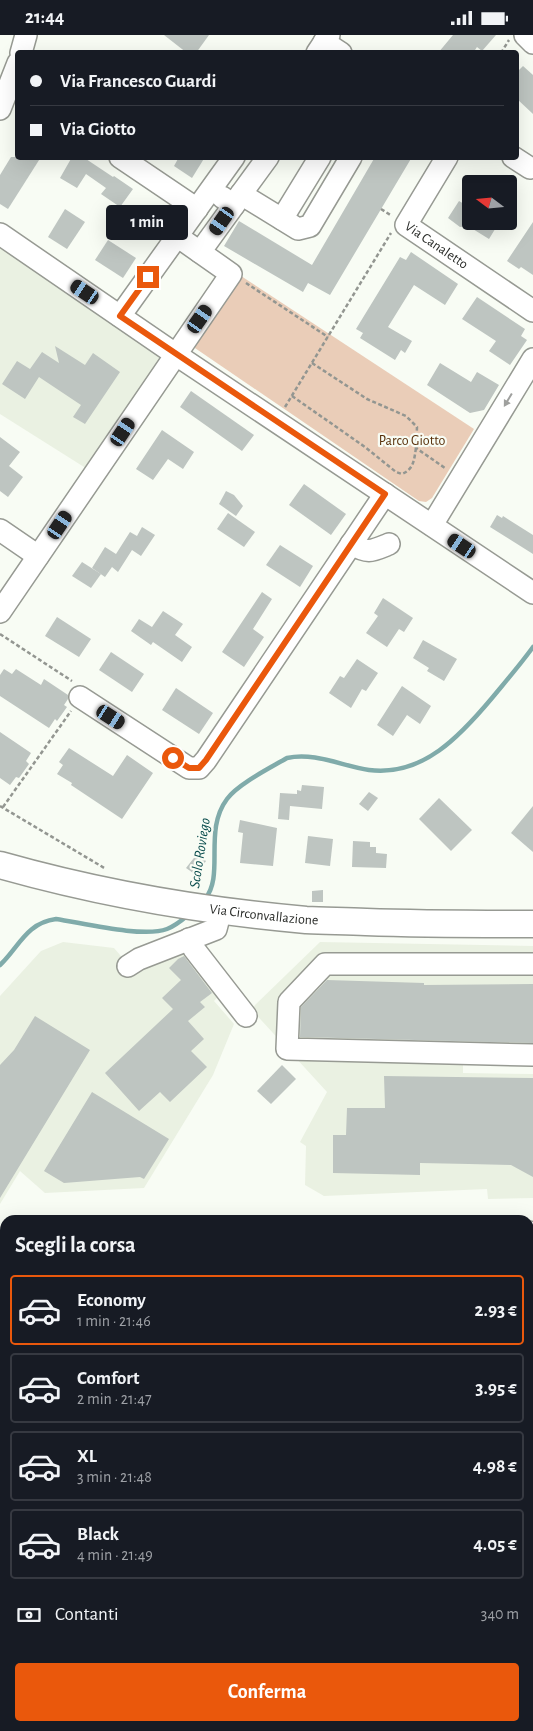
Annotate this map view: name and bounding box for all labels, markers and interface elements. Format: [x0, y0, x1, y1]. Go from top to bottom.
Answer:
text: 21:44 [25, 8, 64, 27]
text: Via Francesco Guardi [60, 72, 217, 91]
text: Via Giotto [60, 120, 136, 139]
north arrow [462, 175, 518, 230]
map controls [462, 175, 517, 230]
car [207, 204, 236, 238]
callout: 1 min [107, 205, 189, 239]
text: 1 min [130, 214, 164, 230]
street label: Via Canaletto [402, 219, 471, 272]
route end [137, 266, 159, 288]
car [68, 277, 101, 307]
car [185, 302, 214, 336]
one-way arrow [503, 394, 512, 407]
car [108, 415, 137, 449]
park label: Parco Giotto [379, 434, 445, 448]
car [45, 508, 74, 542]
car [445, 531, 478, 561]
car [94, 703, 127, 731]
route start [162, 747, 184, 769]
water label: Scolo Roviego [187, 817, 213, 889]
street label: Via Circonvallazione [209, 902, 319, 928]
text: Scegli la corsa [15, 1234, 136, 1256]
icon: car [17, 1288, 62, 1333]
text: Economy [77, 1291, 146, 1310]
text: 2.93 € [475, 1301, 517, 1320]
text: 1 min · 21:46 [77, 1313, 151, 1329]
icon: car [17, 1366, 62, 1411]
text: Comfort [77, 1369, 139, 1388]
text: 3.95 € [475, 1379, 517, 1398]
text: 2 min · 21:47 [77, 1391, 152, 1407]
icon: car [17, 1444, 62, 1489]
text: XL [77, 1447, 97, 1466]
text: 4.98 € [473, 1457, 517, 1476]
text: 3 min · 21:48 [77, 1469, 152, 1485]
icon: car [17, 1522, 62, 1567]
text: Black [77, 1525, 119, 1544]
text: 4.05 € [473, 1535, 517, 1554]
text: 4 min · 21:49 [77, 1547, 153, 1563]
icon: cash [15, 1601, 43, 1629]
text: Contanti [55, 1605, 119, 1624]
text: 340 m [481, 1606, 519, 1622]
button: Conferma [15, 1663, 519, 1721]

